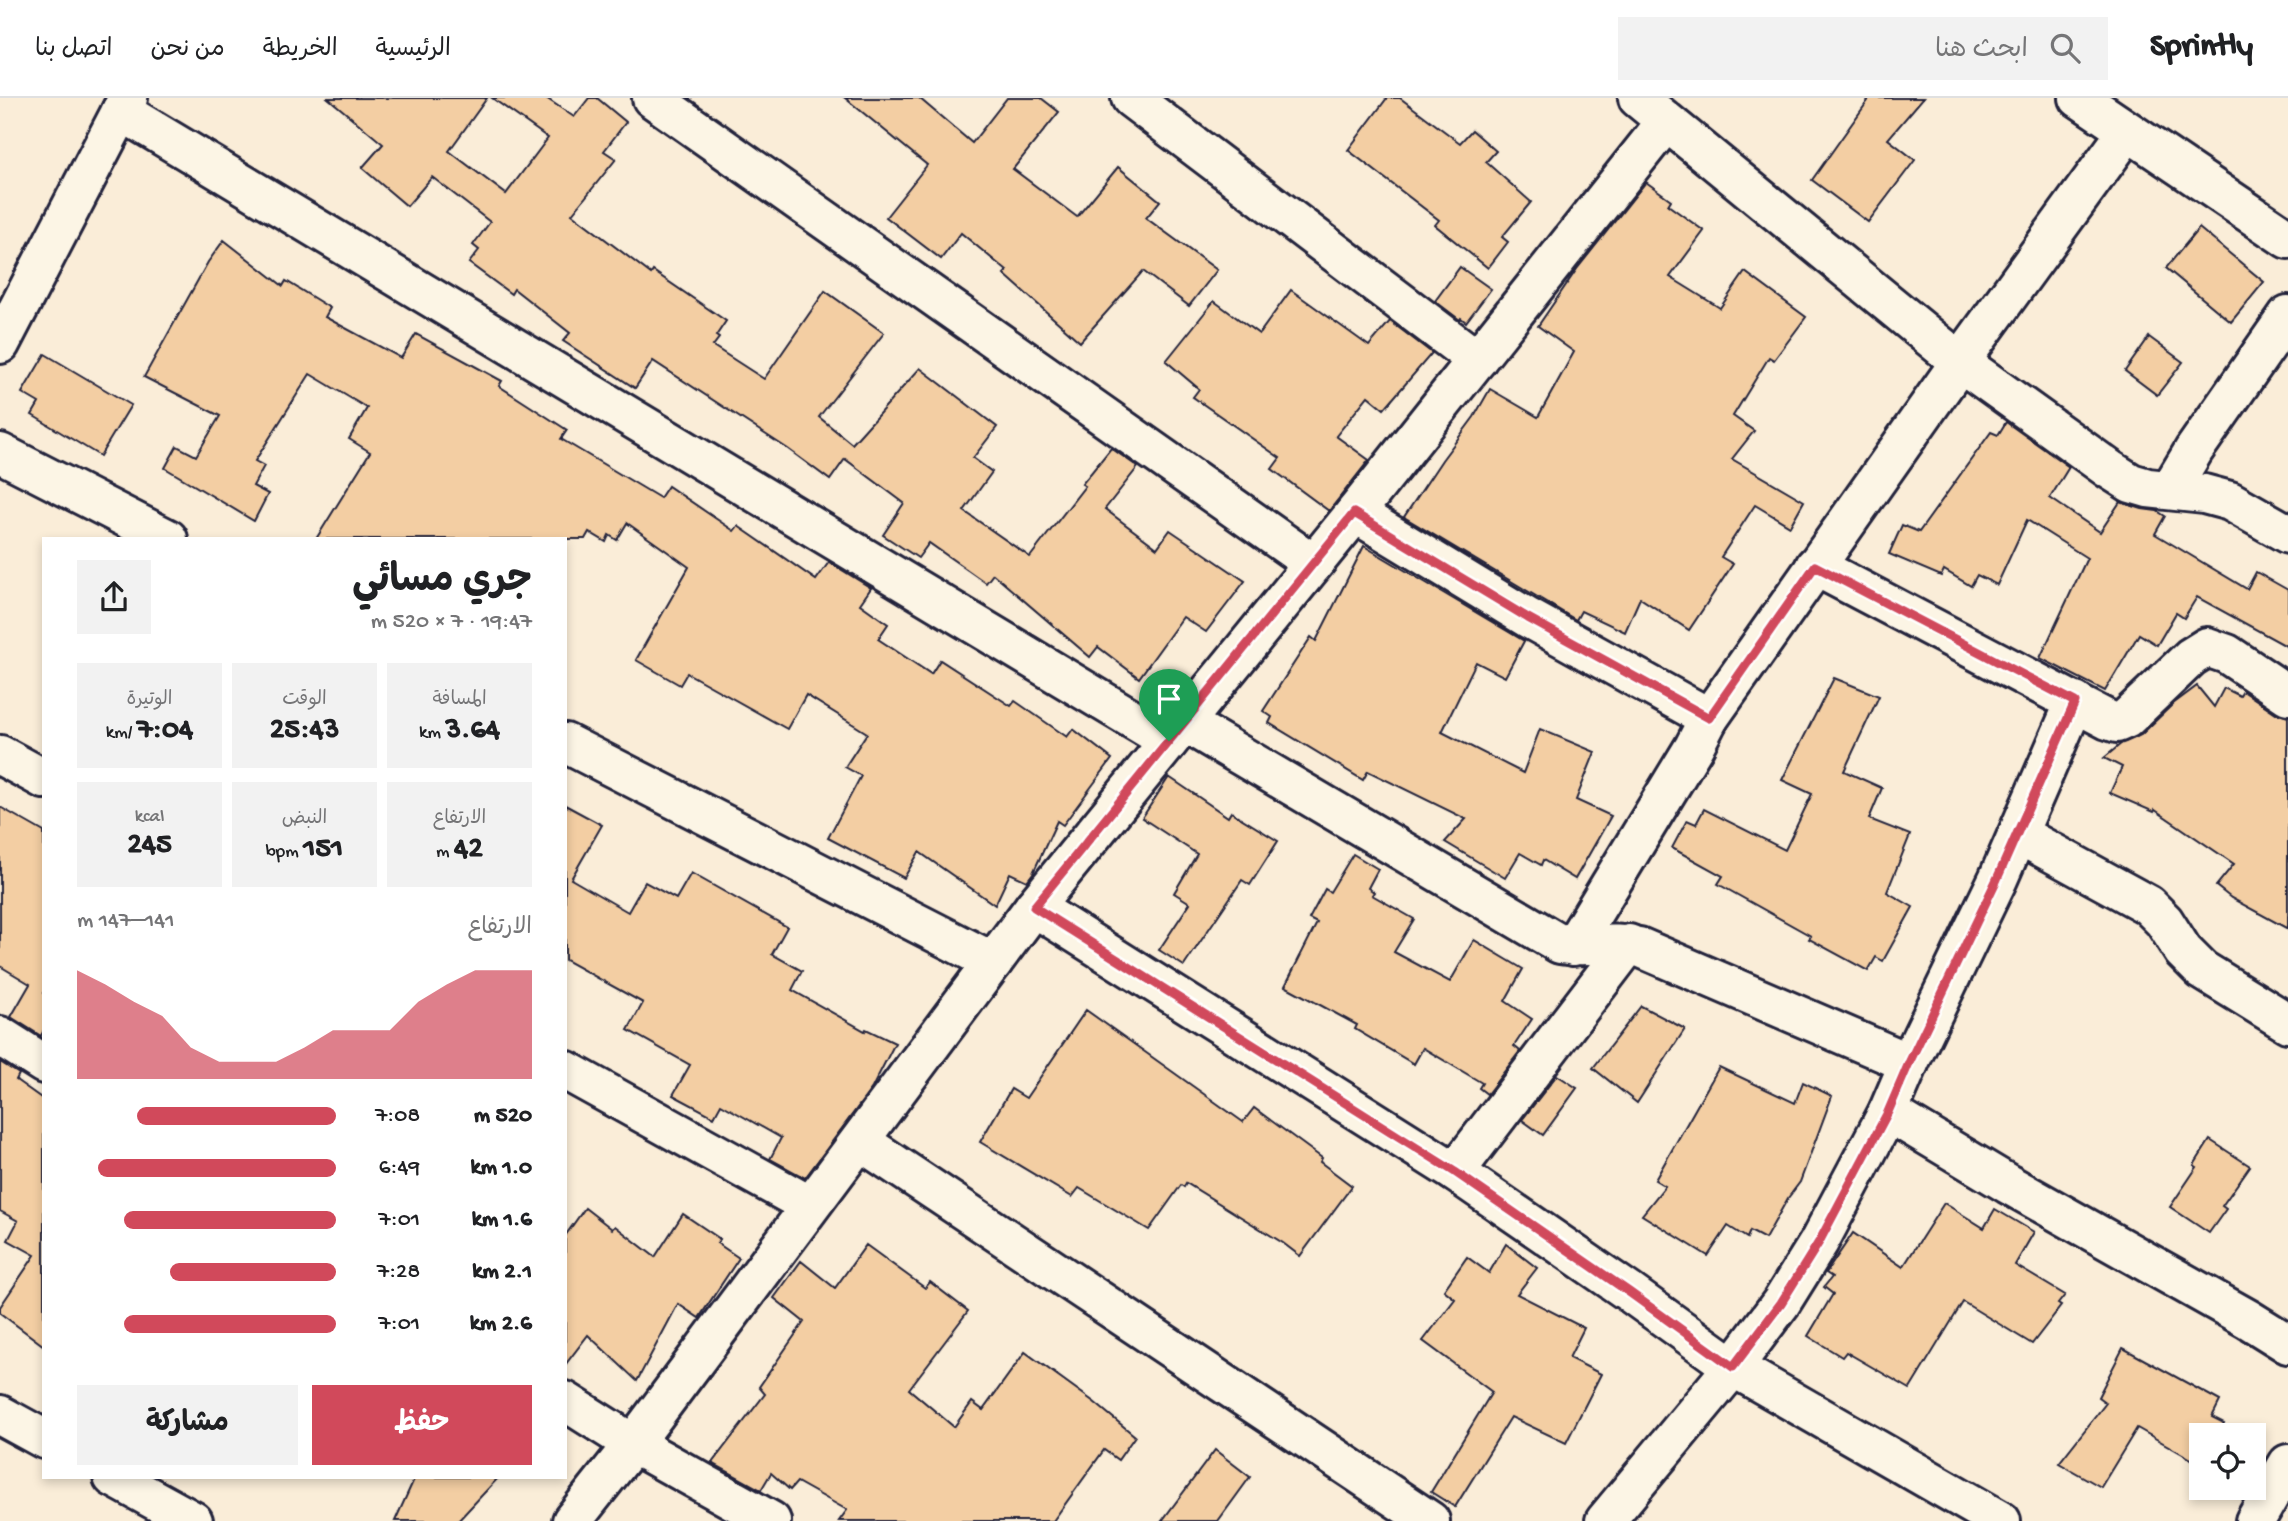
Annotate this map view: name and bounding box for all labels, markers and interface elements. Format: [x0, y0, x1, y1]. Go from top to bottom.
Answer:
search box [1618, 17, 2108, 80]
icon: search [2046, 29, 2084, 67]
text: Sprintly [2150, 29, 2253, 67]
text: اتصل بنا [35, 36, 112, 65]
text: من نحن [150, 36, 225, 65]
text: الخريطة [263, 36, 338, 65]
text: الرئيسية [376, 36, 451, 65]
text: ابحث هنا [1935, 36, 2028, 67]
button: share [77, 560, 151, 634]
text: جري مسائي [352, 561, 532, 605]
text: 19:47 · 7 × 520 m [371, 609, 532, 636]
pin [1139, 669, 1199, 741]
icon: arrive [1150, 680, 1188, 718]
text: الوتيرة [127, 689, 172, 712]
text: الوقت [282, 689, 327, 712]
text: المسافة [432, 689, 487, 712]
text: 7:04 [137, 714, 193, 749]
text: 25:43 [270, 714, 339, 749]
text: 3.64 [446, 714, 500, 749]
text: /km [106, 722, 137, 745]
text: km [419, 722, 446, 745]
text: kcal [135, 806, 164, 829]
text: النبض [282, 808, 327, 831]
text: الارتفاع [433, 808, 486, 831]
text: 245 [127, 829, 172, 864]
text: 151 [303, 833, 343, 868]
text: 42 [454, 833, 483, 868]
text: bpm [266, 841, 303, 864]
text: m [436, 841, 454, 864]
text: 141–147 m [77, 908, 175, 935]
text: الارتفاع [468, 915, 532, 942]
text: 7:08 [375, 1103, 420, 1130]
text: 520 m [474, 1103, 532, 1130]
text: 6:49 [379, 1155, 420, 1182]
text: 1.0 km [470, 1155, 532, 1182]
text: 7:01 [378, 1207, 420, 1234]
text: 1.6 km [472, 1207, 532, 1234]
text: 7:28 [377, 1259, 420, 1286]
text: 2.1 km [472, 1259, 532, 1286]
text: 7:01 [378, 1311, 420, 1338]
text: 2.6 km [470, 1311, 532, 1338]
button: مشاركة [77, 1385, 298, 1465]
button: حفظ [312, 1385, 532, 1465]
map controls [2189, 1423, 2266, 1500]
button: locate [2189, 1423, 2266, 1500]

